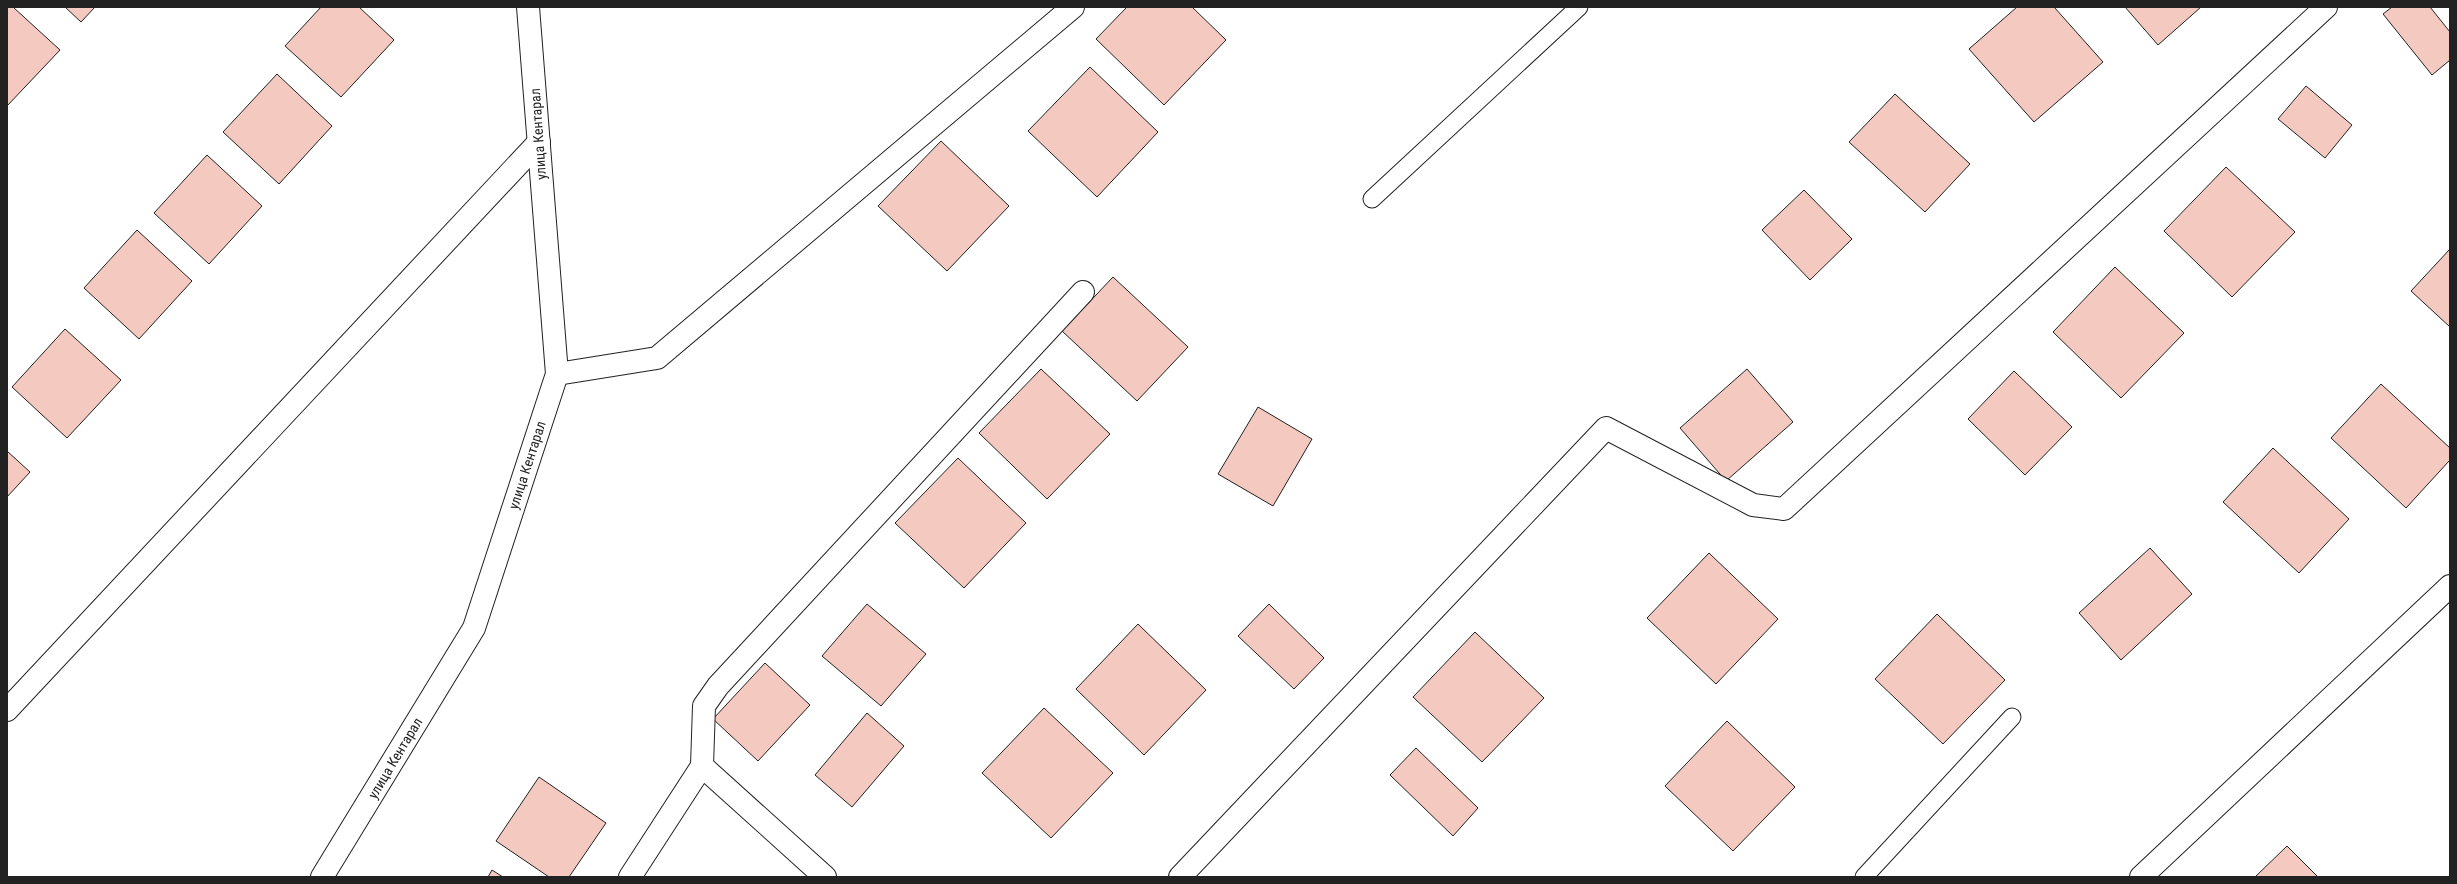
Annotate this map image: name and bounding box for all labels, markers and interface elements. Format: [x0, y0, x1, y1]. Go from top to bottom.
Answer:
street label: улица Кентарал [527, 88, 549, 180]
street label: улица Кентарал [505, 419, 549, 511]
street label: улица Кентарал [365, 715, 425, 801]

